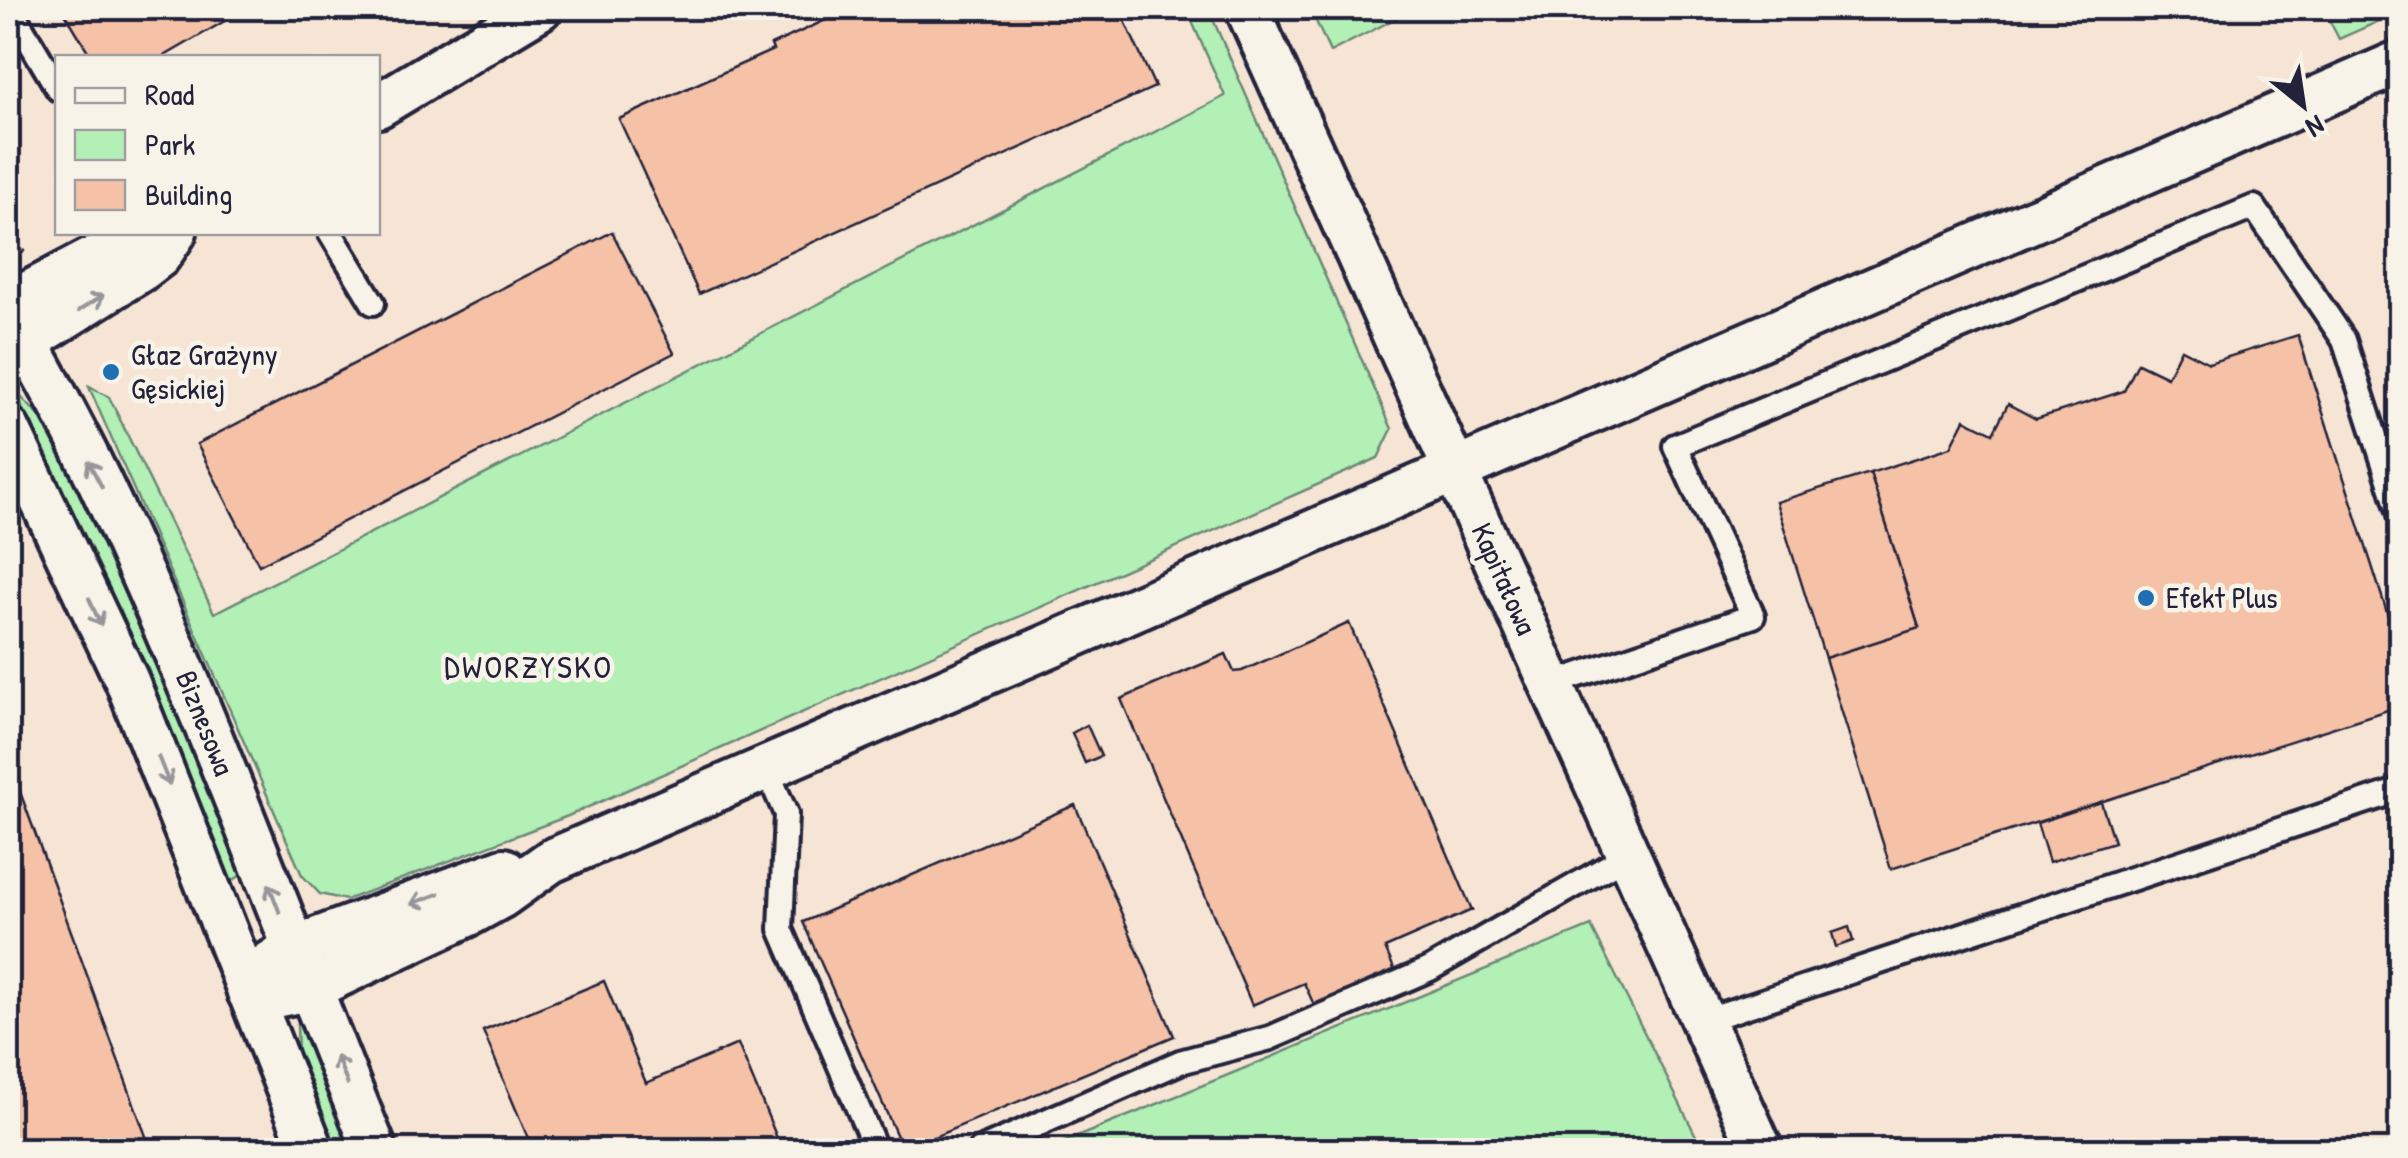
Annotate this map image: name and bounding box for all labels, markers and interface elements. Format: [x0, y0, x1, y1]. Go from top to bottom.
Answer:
legend [55, 55, 380, 235]
north arrow [2253, 55, 2353, 155]
text: Road [145, 74, 194, 114]
text: N [2299, 106, 2331, 147]
text: Park [145, 124, 195, 164]
text: Building [145, 174, 232, 214]
one-way arrow [76, 292, 105, 313]
place label: Głaz Grażyny Gęsickiej [131, 334, 278, 408]
marker: Głaz Grażyny Gęsickiej [100, 361, 122, 383]
one-way arrow [85, 460, 104, 490]
street label: Kapitałowa [1463, 516, 1547, 641]
place label: Efekt Plus [2166, 577, 2278, 617]
marker: Efekt Plus [2135, 587, 2157, 609]
one-way arrow [87, 596, 105, 627]
district label: DWORZYSKO [444, 645, 614, 688]
street label: Biznesowa [167, 664, 245, 781]
one-way arrow [156, 755, 174, 786]
one-way arrow [264, 883, 282, 914]
one-way arrow [410, 892, 441, 910]
one-way arrow [332, 1055, 350, 1086]

